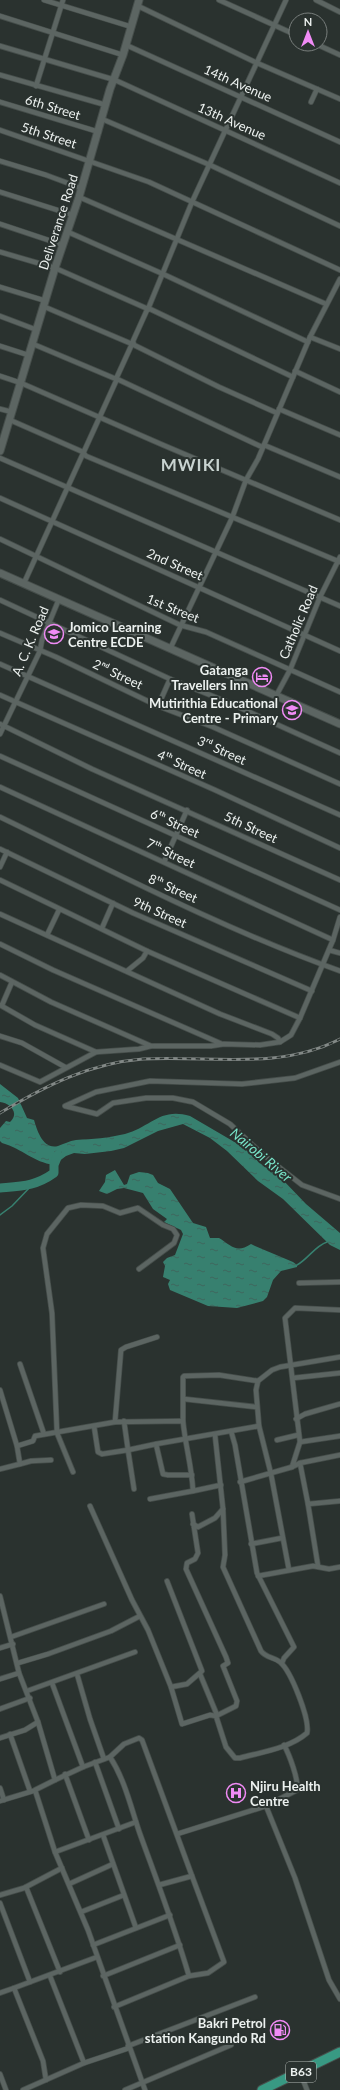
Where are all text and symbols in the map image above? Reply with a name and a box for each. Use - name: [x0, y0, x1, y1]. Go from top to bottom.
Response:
- north arrow: [288, 12, 328, 52]
- text: N: [304, 15, 312, 28]
- street label: 14th Avenue: [201, 61, 275, 105]
- street label: 6th Street: [23, 91, 83, 123]
- street label: 13th Avenue: [195, 99, 269, 143]
- street label: 5th Street: [19, 119, 79, 152]
- street label: Deliverance Road: [35, 172, 81, 272]
- district label: MWIKI: [161, 454, 221, 475]
- street label: 2nd Street: [145, 545, 206, 584]
- street label: Catholic Road: [275, 583, 321, 661]
- street label: 1st Street: [144, 590, 202, 626]
- street label: A. C. K. Road: [8, 604, 52, 678]
- place label: Jomico Learning Centre ECDE: [68, 619, 162, 650]
- school or university icon: Jomico Learning Centre ECDE: [43, 623, 65, 645]
- street label: 2ⁿᵈ Street: [91, 656, 146, 693]
- place label: Gatanga Travellers Inn: [171, 662, 248, 693]
- hotel icon: Gatanga Travellers Inn: [251, 666, 273, 688]
- place label: Mutirithia Educational Centre - Primary: [149, 695, 278, 726]
- school or university icon: Mutirithia Educational Centre - Primary: [281, 699, 303, 721]
- street label: 3ʳᵈ Street: [195, 732, 249, 768]
- street label: 4ᵗʰ Street: [155, 746, 209, 782]
- street label: 6ᵗʰ Street: [148, 805, 202, 841]
- street label: 5th Street: [222, 808, 281, 846]
- street label: 7ᵗʰ Street: [144, 835, 198, 871]
- street label: 8ᵗʰ Street: [146, 870, 200, 906]
- street label: 9th Street: [131, 893, 190, 931]
- water label: Nairobi River: [227, 1124, 296, 1185]
- place label: Njiru Health Centre: [250, 1778, 321, 1809]
- hospital icon: Njiru Health Centre: [225, 1782, 247, 1804]
- place label: Bakri Petrol station Kangundo Rd: [145, 2015, 266, 2046]
- fuel station icon: Bakri Petrol station Kangundo Rd: [269, 2019, 291, 2041]
- road number: B63: [286, 2062, 316, 2082]

